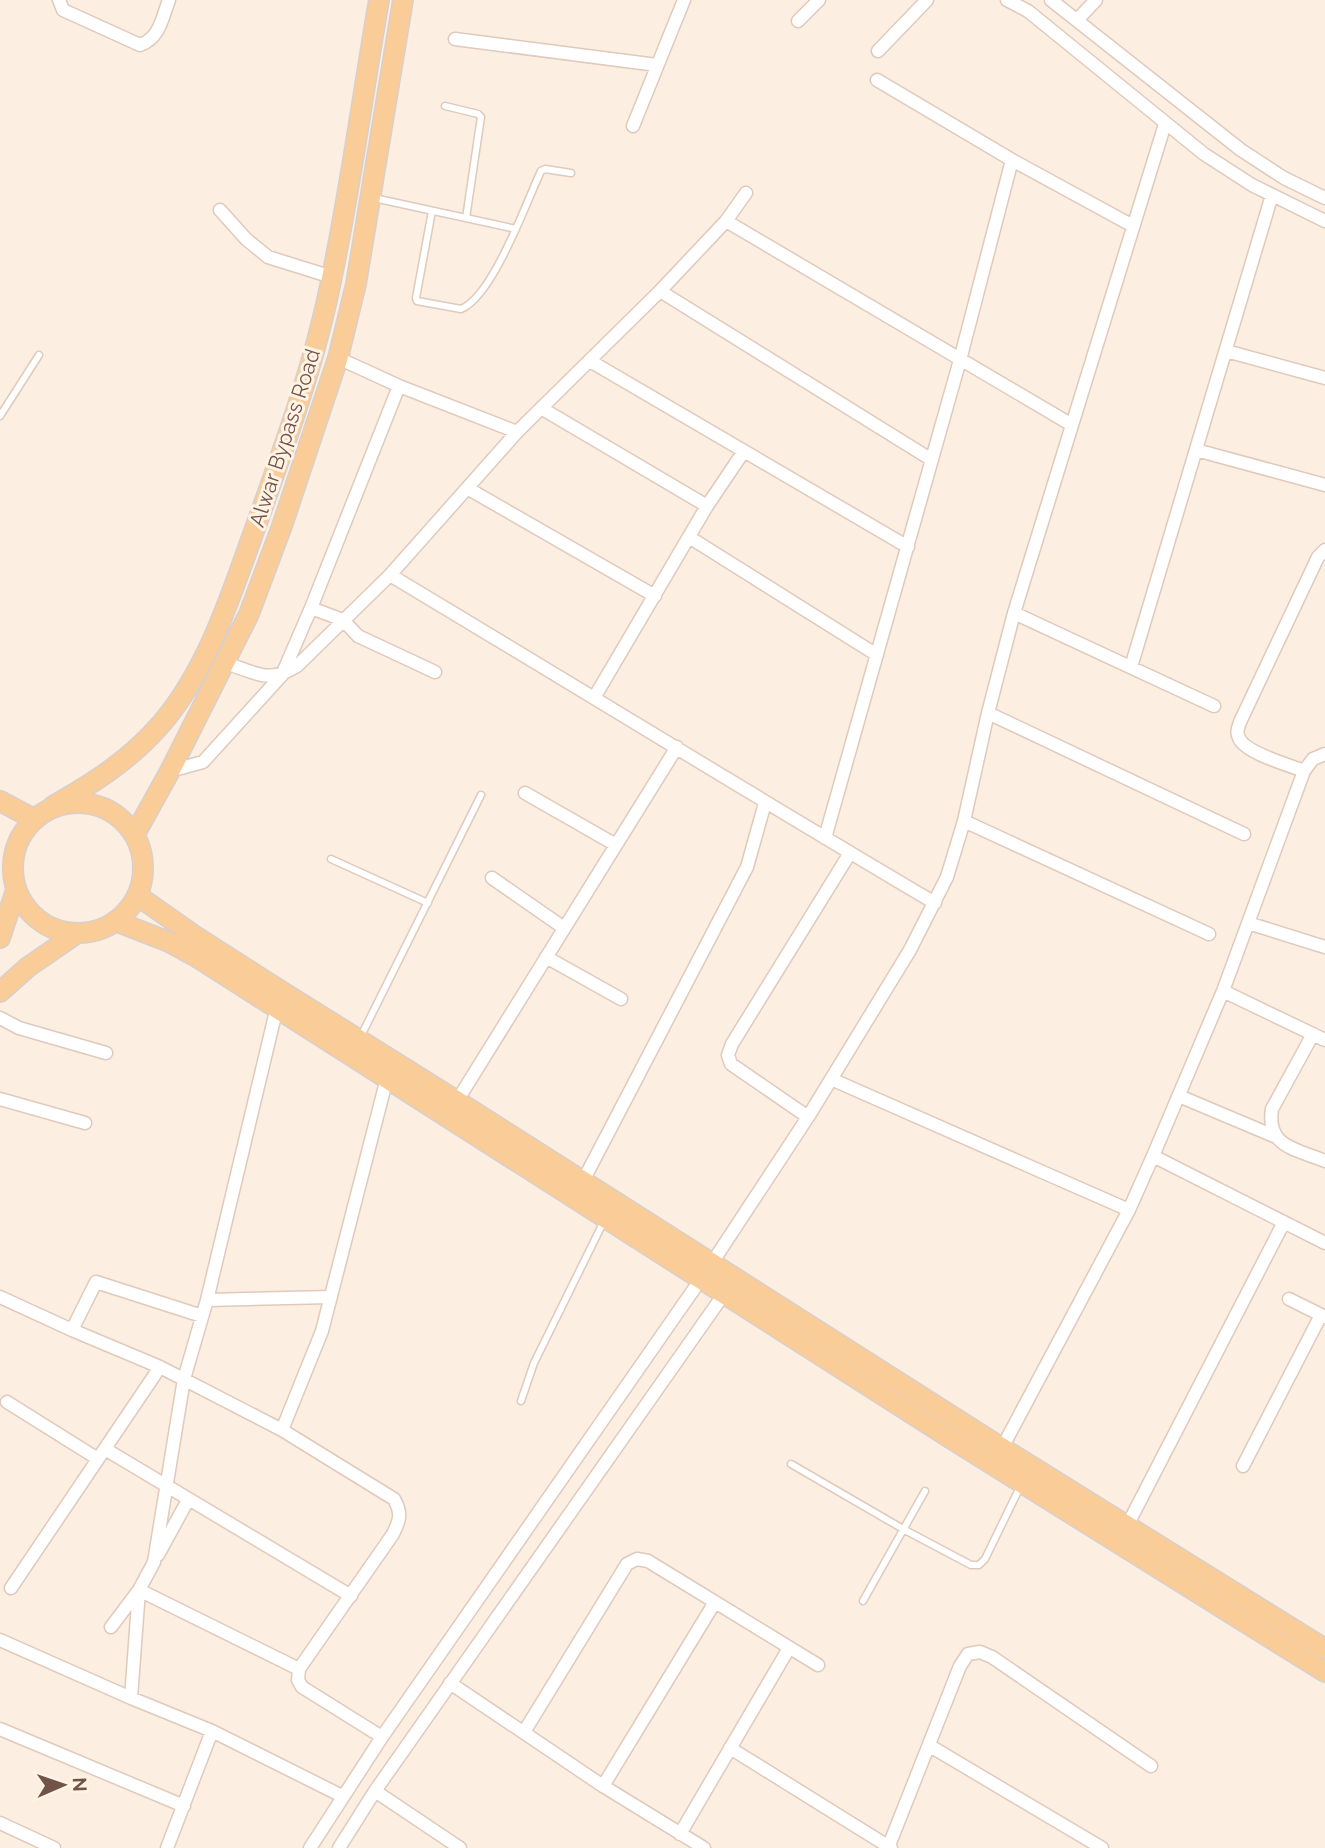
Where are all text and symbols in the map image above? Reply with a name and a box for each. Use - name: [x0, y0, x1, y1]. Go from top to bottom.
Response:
- street label: Alwar Bypass Road: [244, 346, 325, 530]
- north arrow: [28, 1750, 98, 1820]
- text: N: [69, 1777, 91, 1792]

